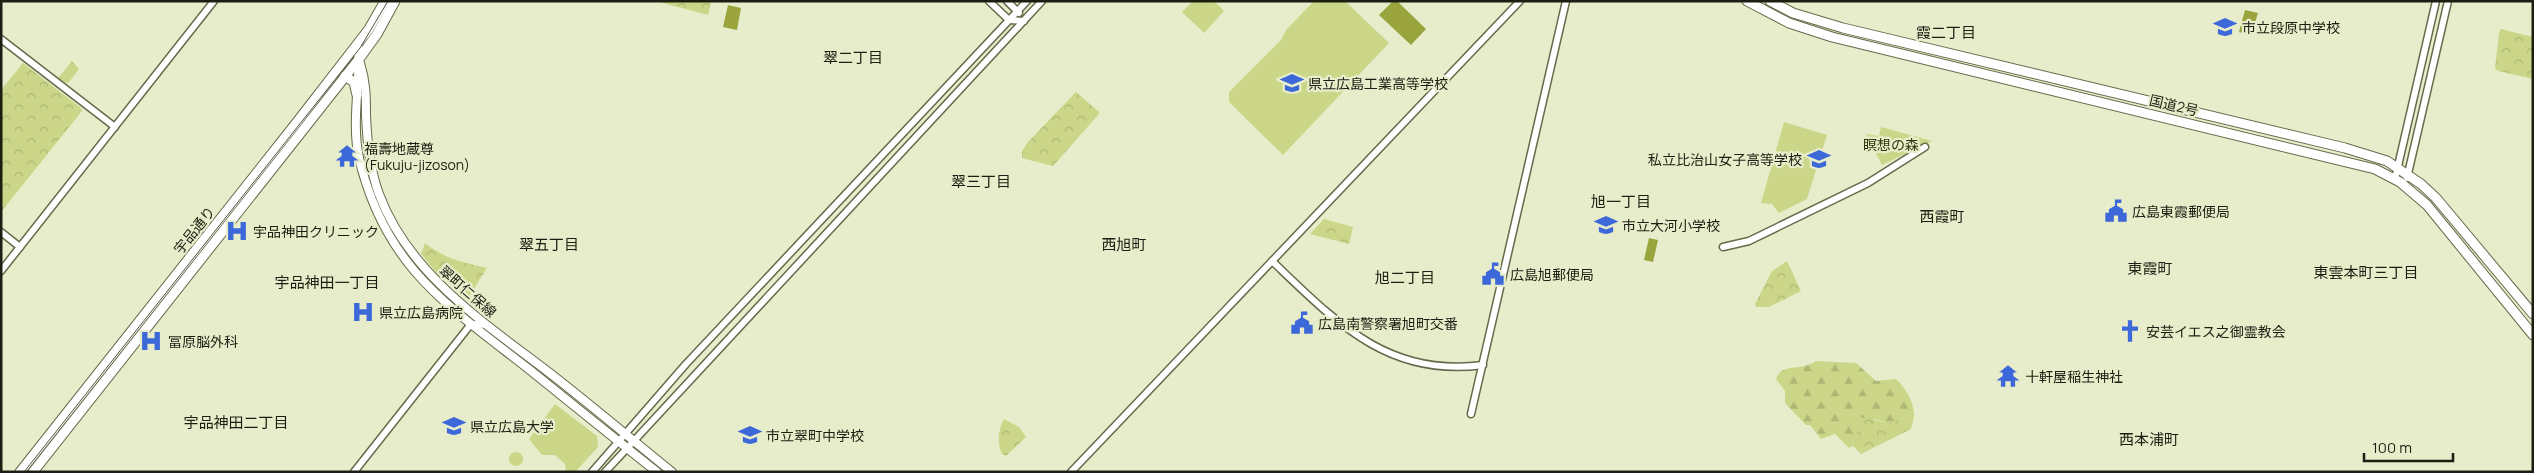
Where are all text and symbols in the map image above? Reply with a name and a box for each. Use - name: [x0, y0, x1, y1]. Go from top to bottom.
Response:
- school or university icon: 市立段原中学校: [2212, 14, 2238, 40]
- place label: 市立段原中学校: [2242, 18, 2340, 37]
- district label: 霞二丁目: [1916, 22, 1976, 43]
- district label: 翠二丁目: [823, 47, 883, 68]
- school or university icon: 県立広島工業高等学校: [1279, 70, 1305, 96]
- place label: 県立広島工業高等学校: [1308, 74, 1448, 93]
- street label: 国道2号: [2148, 90, 2200, 120]
- park label: 瞑想の森: [1863, 135, 1919, 154]
- place label: 福壽地蔵尊 (Fukuju-jizoson): [364, 139, 470, 174]
- temple icon: 福壽地蔵尊 (Fukuju-jizoson): [334, 143, 360, 169]
- school or university icon: 私立比治山女子高等学校: [1806, 146, 1832, 172]
- place label: 私立比治山女子高等学校: [1648, 150, 1802, 169]
- district label: 翠三丁目: [951, 171, 1011, 192]
- district label: 旭一丁目: [1591, 191, 1651, 212]
- public building icon: 広島東霞郵便局: [2103, 198, 2129, 224]
- street label: 宇品通り: [169, 202, 219, 258]
- place label: 広島東霞郵便局: [2132, 202, 2230, 221]
- district label: 西霞町: [1919, 206, 1965, 227]
- school or university icon: 市立大河小学校: [1593, 212, 1619, 238]
- place label: 市立大河小学校: [1622, 216, 1720, 235]
- hospital icon: 宇品神田クリニック: [224, 218, 250, 244]
- place label: 宇品神田クリニック: [253, 222, 379, 241]
- district label: 翠五丁目: [519, 234, 579, 255]
- district label: 西旭町: [1101, 234, 1147, 255]
- district label: 東霞町: [2127, 258, 2173, 279]
- street label: 翠町仁保線: [435, 261, 501, 321]
- public building icon: 広島旭郵便局: [1480, 261, 1506, 287]
- district label: 東雲本町三丁目: [2313, 262, 2419, 283]
- place label: 広島旭郵便局: [1510, 265, 1594, 284]
- district label: 旭二丁目: [1375, 267, 1435, 288]
- district label: 宇品神田一丁目: [274, 272, 380, 293]
- hospital icon: 県立広島病院: [350, 299, 376, 325]
- place label: 県立広島病院: [379, 303, 463, 322]
- public building icon: 広島南警察署旭町交番: [1289, 310, 1315, 336]
- place label: 広島南警察署旭町交番: [1318, 314, 1458, 333]
- church icon: 安芸イエス之御霊教会: [2117, 318, 2143, 344]
- place label: 安芸イエス之御霊教会: [2146, 322, 2286, 341]
- hospital icon: 冨原脳外科: [138, 328, 164, 354]
- place label: 冨原脳外科: [168, 332, 238, 351]
- temple icon: 十軒屋稲生神社: [1995, 363, 2021, 389]
- place label: 十軒屋稲生神社: [2025, 367, 2123, 386]
- district label: 宇品神田二丁目: [183, 412, 289, 433]
- school or university icon: 県立広島大学: [441, 413, 467, 439]
- place label: 県立広島大学: [470, 417, 554, 436]
- school or university icon: 市立翠町中学校: [737, 422, 763, 448]
- place label: 市立翠町中学校: [766, 426, 864, 445]
- district label: 西本浦町: [2119, 429, 2179, 450]
- scale bar: [2364, 430, 2453, 462]
- text: 100 m: [2372, 437, 2412, 458]

